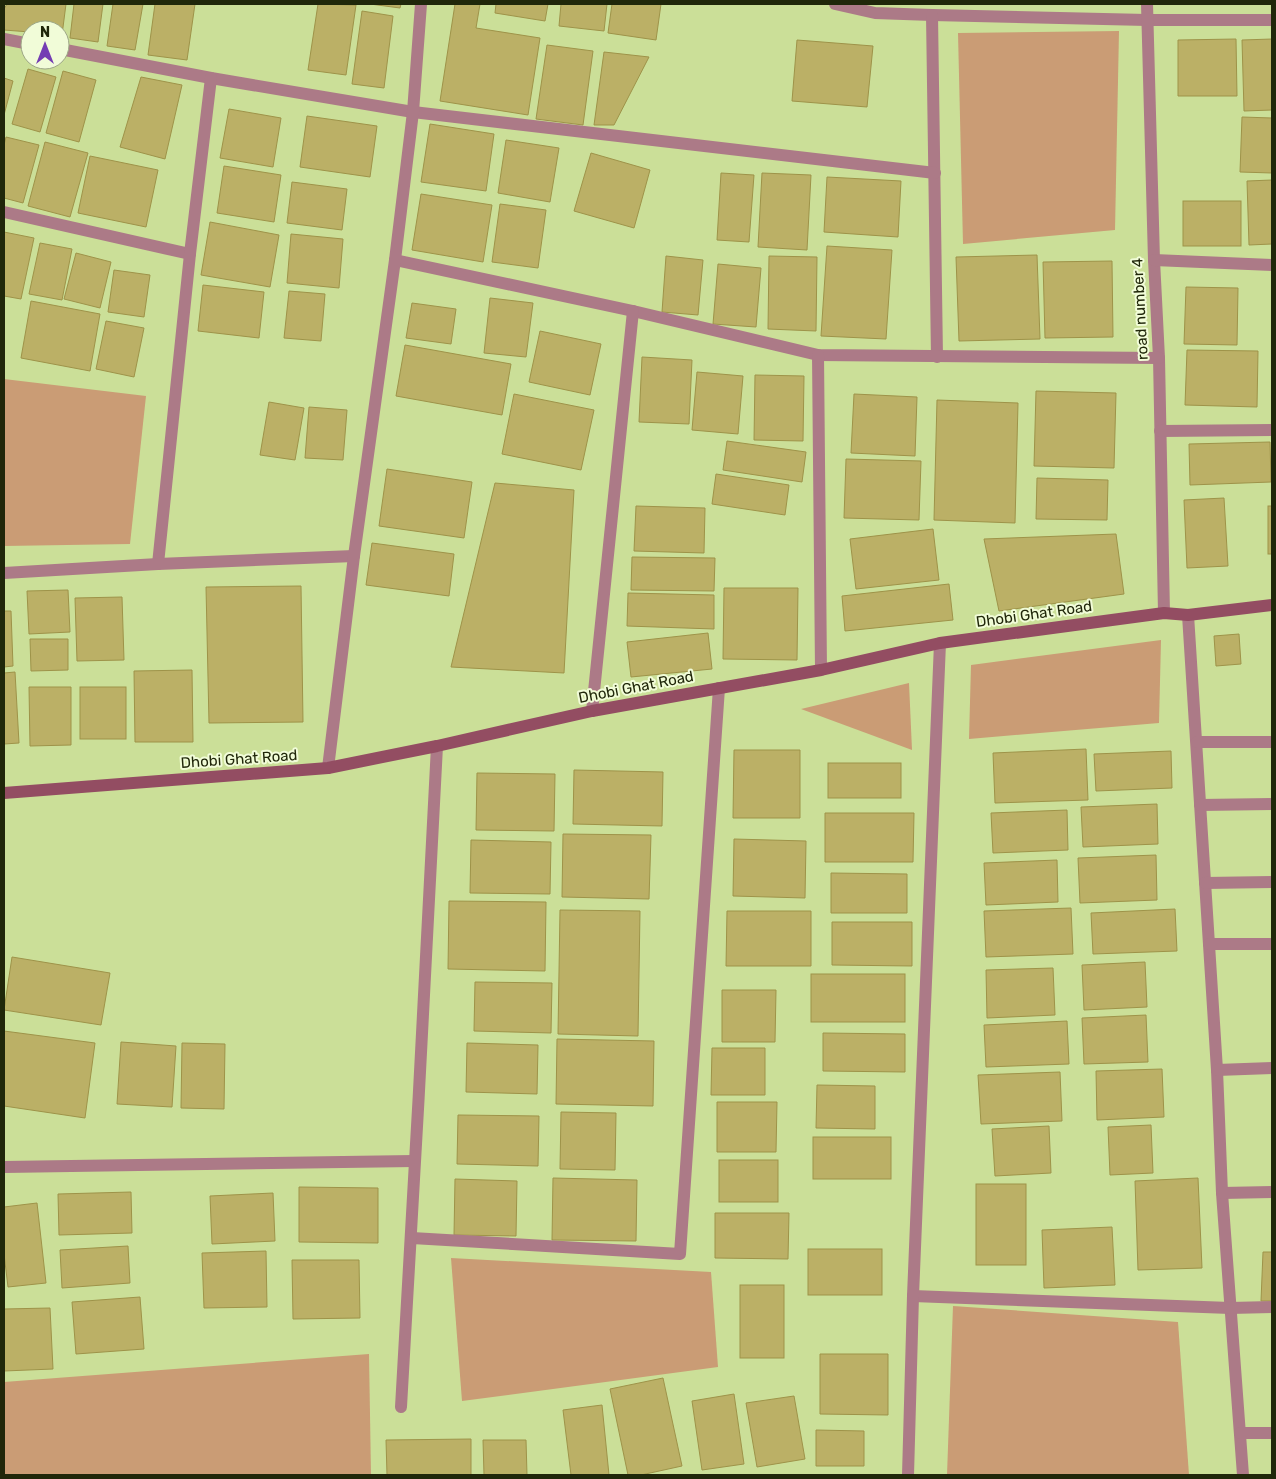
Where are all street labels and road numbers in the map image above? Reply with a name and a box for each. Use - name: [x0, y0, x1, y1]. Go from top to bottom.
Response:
- street label: road number 4: [1128, 258, 1152, 360]
- street label: Dhobi Ghat Road: [975, 597, 1093, 631]
- street label: Dhobi Ghat Road: [577, 667, 695, 707]
- street label: Dhobi Ghat Road: [180, 746, 298, 772]

